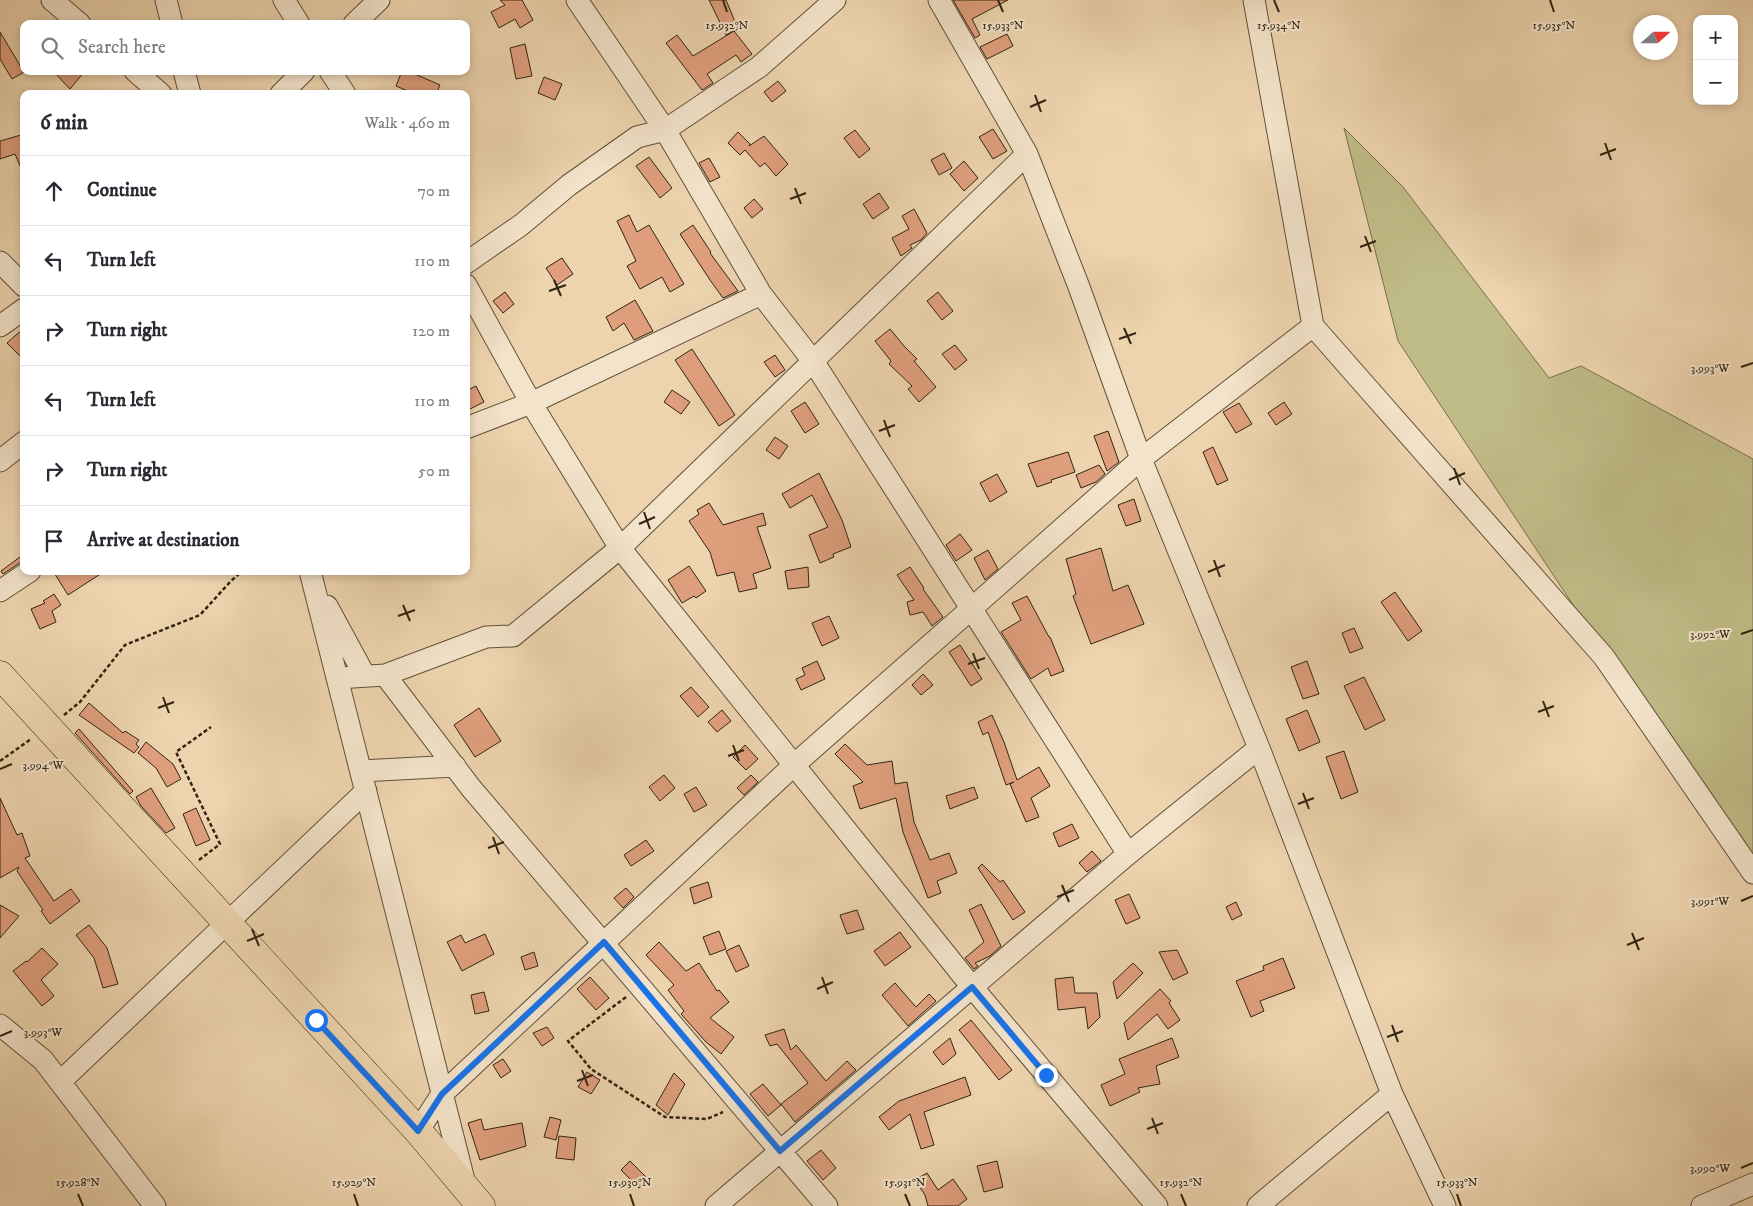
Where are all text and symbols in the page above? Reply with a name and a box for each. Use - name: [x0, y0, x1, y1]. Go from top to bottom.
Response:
- north arrow: [1633, 15, 1678, 60]
- map controls: [1693, 15, 1738, 105]
- button: +: [1693, 15, 1738, 60]
- text: 15.932°N: [706, 18, 749, 33]
- text: 15.933°N: [982, 18, 1024, 33]
- text: 15.934°N: [1257, 18, 1301, 33]
- text: 15.935°N: [1533, 18, 1576, 33]
- search box: [20, 20, 470, 75]
- icon: search: [38, 34, 66, 62]
- text: Search here: [78, 36, 166, 59]
- button: −: [1693, 60, 1738, 105]
- text: 6 min: [40, 110, 88, 136]
- text: Walk · 460 m: [364, 113, 450, 133]
- icon: ahead: [40, 177, 68, 205]
- text: Continue: [87, 179, 157, 202]
- text: 70 m: [418, 181, 450, 201]
- icon: left: [40, 247, 68, 275]
- text: Turn left: [87, 249, 156, 272]
- text: 110 m: [414, 251, 450, 271]
- icon: right: [40, 317, 68, 345]
- text: Turn right: [87, 319, 167, 342]
- text: 120 m: [412, 321, 450, 341]
- text: 3.993°W: [1691, 361, 1730, 376]
- icon: left: [40, 387, 68, 415]
- text: Turn left: [87, 389, 156, 412]
- text: 110 m: [414, 391, 450, 411]
- icon: right: [40, 457, 68, 485]
- text: Turn right: [87, 459, 167, 482]
- text: 50 m: [418, 461, 450, 481]
- icon: arrive: [40, 527, 68, 555]
- text: Arrive at destination: [87, 529, 239, 552]
- text: 3.992°W: [1690, 627, 1731, 642]
- text: 3.994°W: [22, 758, 65, 773]
- text: 3.991°W: [1691, 894, 1730, 909]
- route start: [305, 1009, 328, 1032]
- text: 3.993°W: [24, 1025, 63, 1040]
- route end: [1035, 1064, 1058, 1087]
- text: 3.990°W: [1690, 1161, 1731, 1176]
- text: 15.928°N: [56, 1175, 100, 1190]
- text: 15.929°N: [332, 1175, 376, 1190]
- text: 15.930°N: [608, 1175, 652, 1190]
- text: 15.931°N: [884, 1175, 926, 1190]
- text: 15.932°N: [1160, 1175, 1203, 1190]
- text: 15.933°N: [1436, 1175, 1478, 1190]

